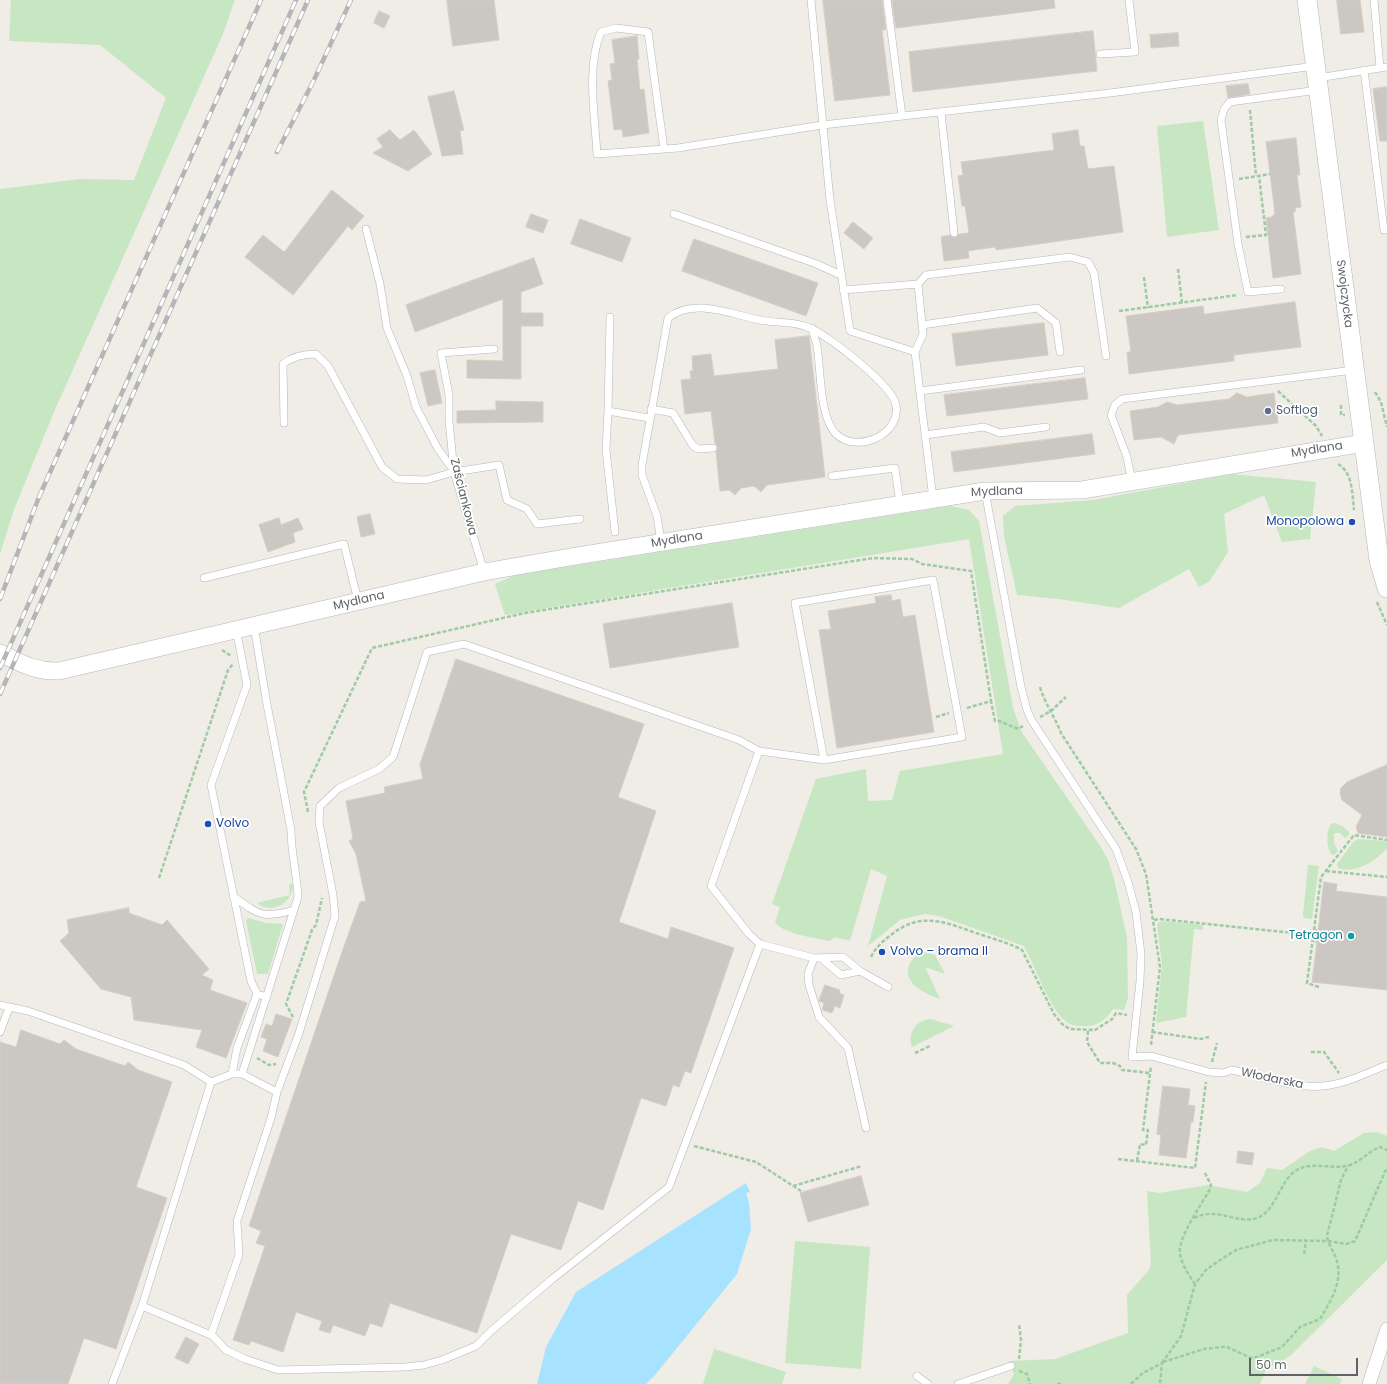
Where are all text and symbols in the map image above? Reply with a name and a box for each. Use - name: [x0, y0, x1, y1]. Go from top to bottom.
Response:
- street label: Swojczycka: [1333, 259, 1355, 329]
- place label: Softlog: [1276, 404, 1318, 418]
- marker: Softlog: [1263, 406, 1273, 416]
- street label: Mydlana: [1290, 439, 1344, 461]
- street label: Zaściankowa: [446, 457, 480, 537]
- street label: Mydlana: [971, 484, 1023, 500]
- place label: Monopolowa: [1266, 515, 1344, 529]
- marker: Monopolowa: [1347, 517, 1357, 527]
- street label: Mydlana: [650, 529, 704, 551]
- street label: Mydlana: [332, 588, 386, 614]
- place label: Volvo: [216, 817, 249, 831]
- marker: Volvo: [203, 819, 213, 829]
- place label: Tetragon: [1289, 929, 1343, 943]
- marker: Tetragon: [1346, 931, 1356, 941]
- place label: Volvo – brama II: [890, 945, 988, 959]
- marker: Volvo – brama II: [877, 947, 887, 957]
- street label: Włodarska: [1239, 1065, 1305, 1093]
- scale bar: [1251, 1350, 1360, 1376]
- text: 50 m: [1256, 1356, 1287, 1373]

